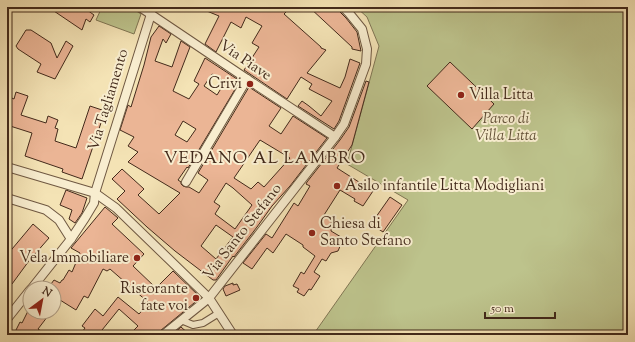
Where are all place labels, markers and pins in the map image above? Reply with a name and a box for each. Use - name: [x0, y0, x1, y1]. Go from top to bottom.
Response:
- place label: Crivi: [208, 74, 242, 95]
- marker: Crivi: [245, 79, 255, 89]
- place label: Villa Litta: [469, 85, 533, 106]
- marker: Villa Litta: [456, 90, 466, 100]
- place label: Asilo infantile Litta Modigliani: [345, 176, 544, 197]
- marker: Asilo infantile Litta Modigliani: [332, 181, 342, 191]
- place label: Chiesa di Santo Stefano: [320, 214, 411, 252]
- marker: Chiesa di Santo Stefano: [307, 228, 317, 238]
- place label: Vela Immobiliare: [19, 248, 129, 269]
- marker: Vela Immobiliare: [132, 253, 142, 263]
- place label: Ristorante fate voi: [120, 279, 188, 317]
- marker: Ristorante fate voi: [191, 293, 201, 303]

